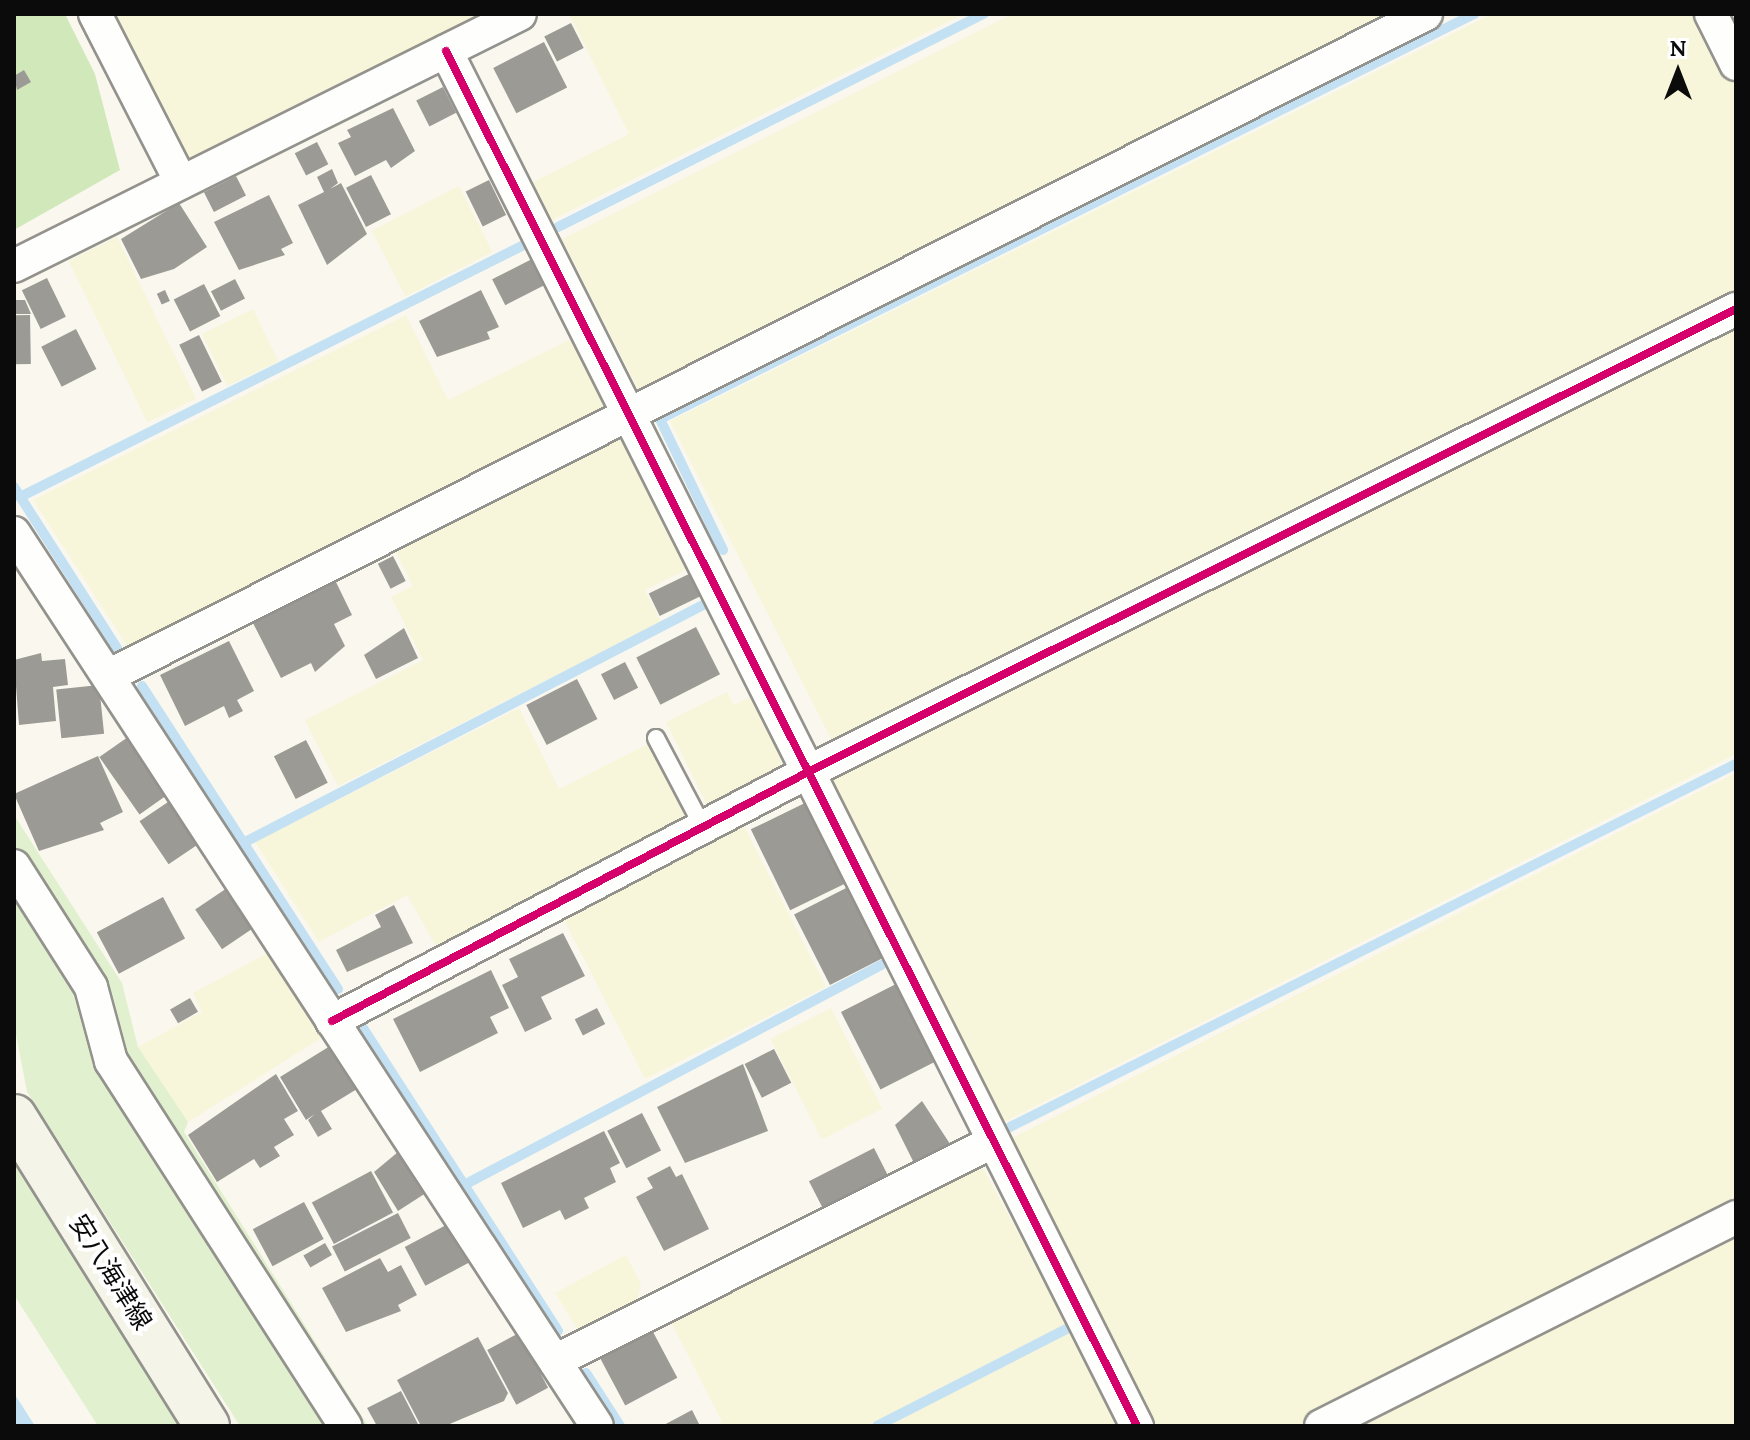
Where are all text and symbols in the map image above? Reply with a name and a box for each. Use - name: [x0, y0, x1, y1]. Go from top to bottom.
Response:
- north arrow: [1638, 32, 1718, 112]
- text: N: [1669, 34, 1687, 62]
- street label: 安八海津線: [63, 1209, 159, 1335]

